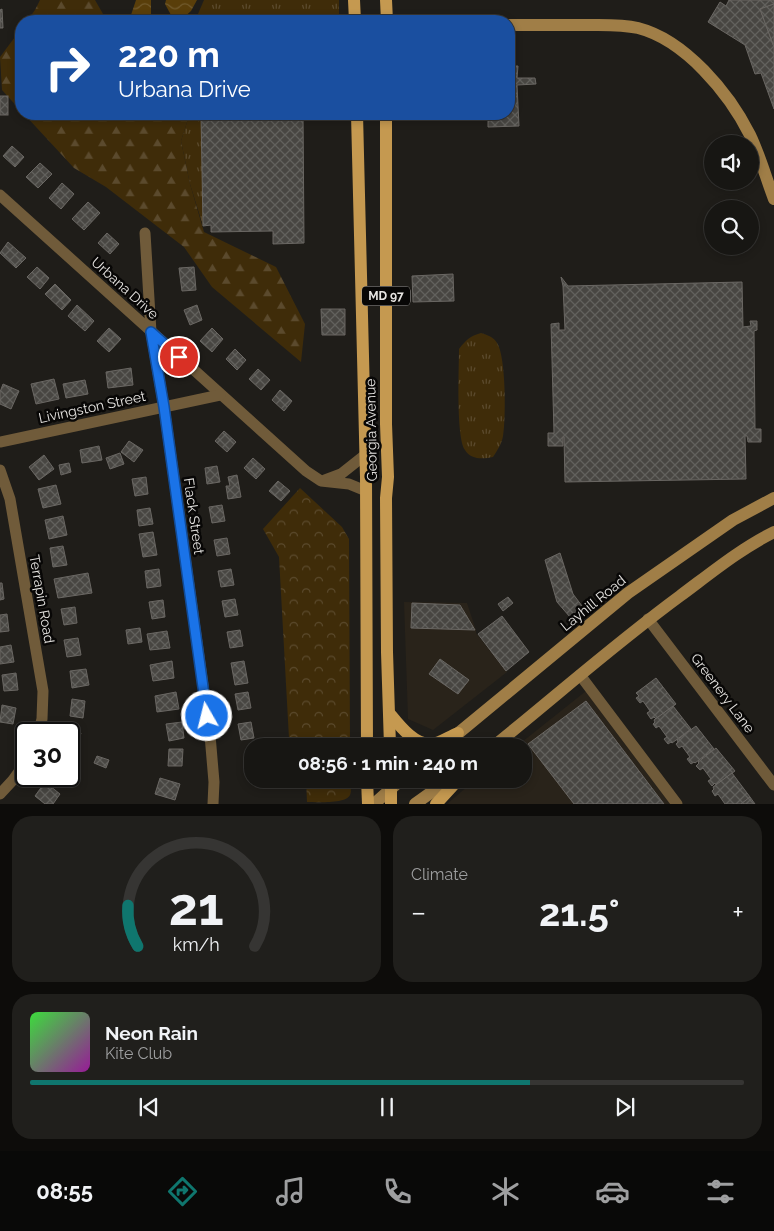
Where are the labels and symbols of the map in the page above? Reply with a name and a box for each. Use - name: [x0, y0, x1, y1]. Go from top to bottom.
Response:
- street label: Urbana Drive: [88, 254, 162, 322]
- road number: MD 97: [362, 286, 410, 306]
- pin: [158, 336, 200, 378]
- street label: Georgia Avenue: [362, 378, 380, 482]
- street label: Livingston Street: [37, 388, 147, 426]
- street label: Flack Street: [181, 477, 207, 556]
- street label: Terrapin Road: [26, 553, 58, 645]
- street label: Layhill Road: [557, 572, 629, 634]
- street label: Greenery Lane: [688, 650, 758, 736]
- position arrow: [180, 689, 232, 741]
- speed limit sign: 30: [15, 722, 80, 787]

